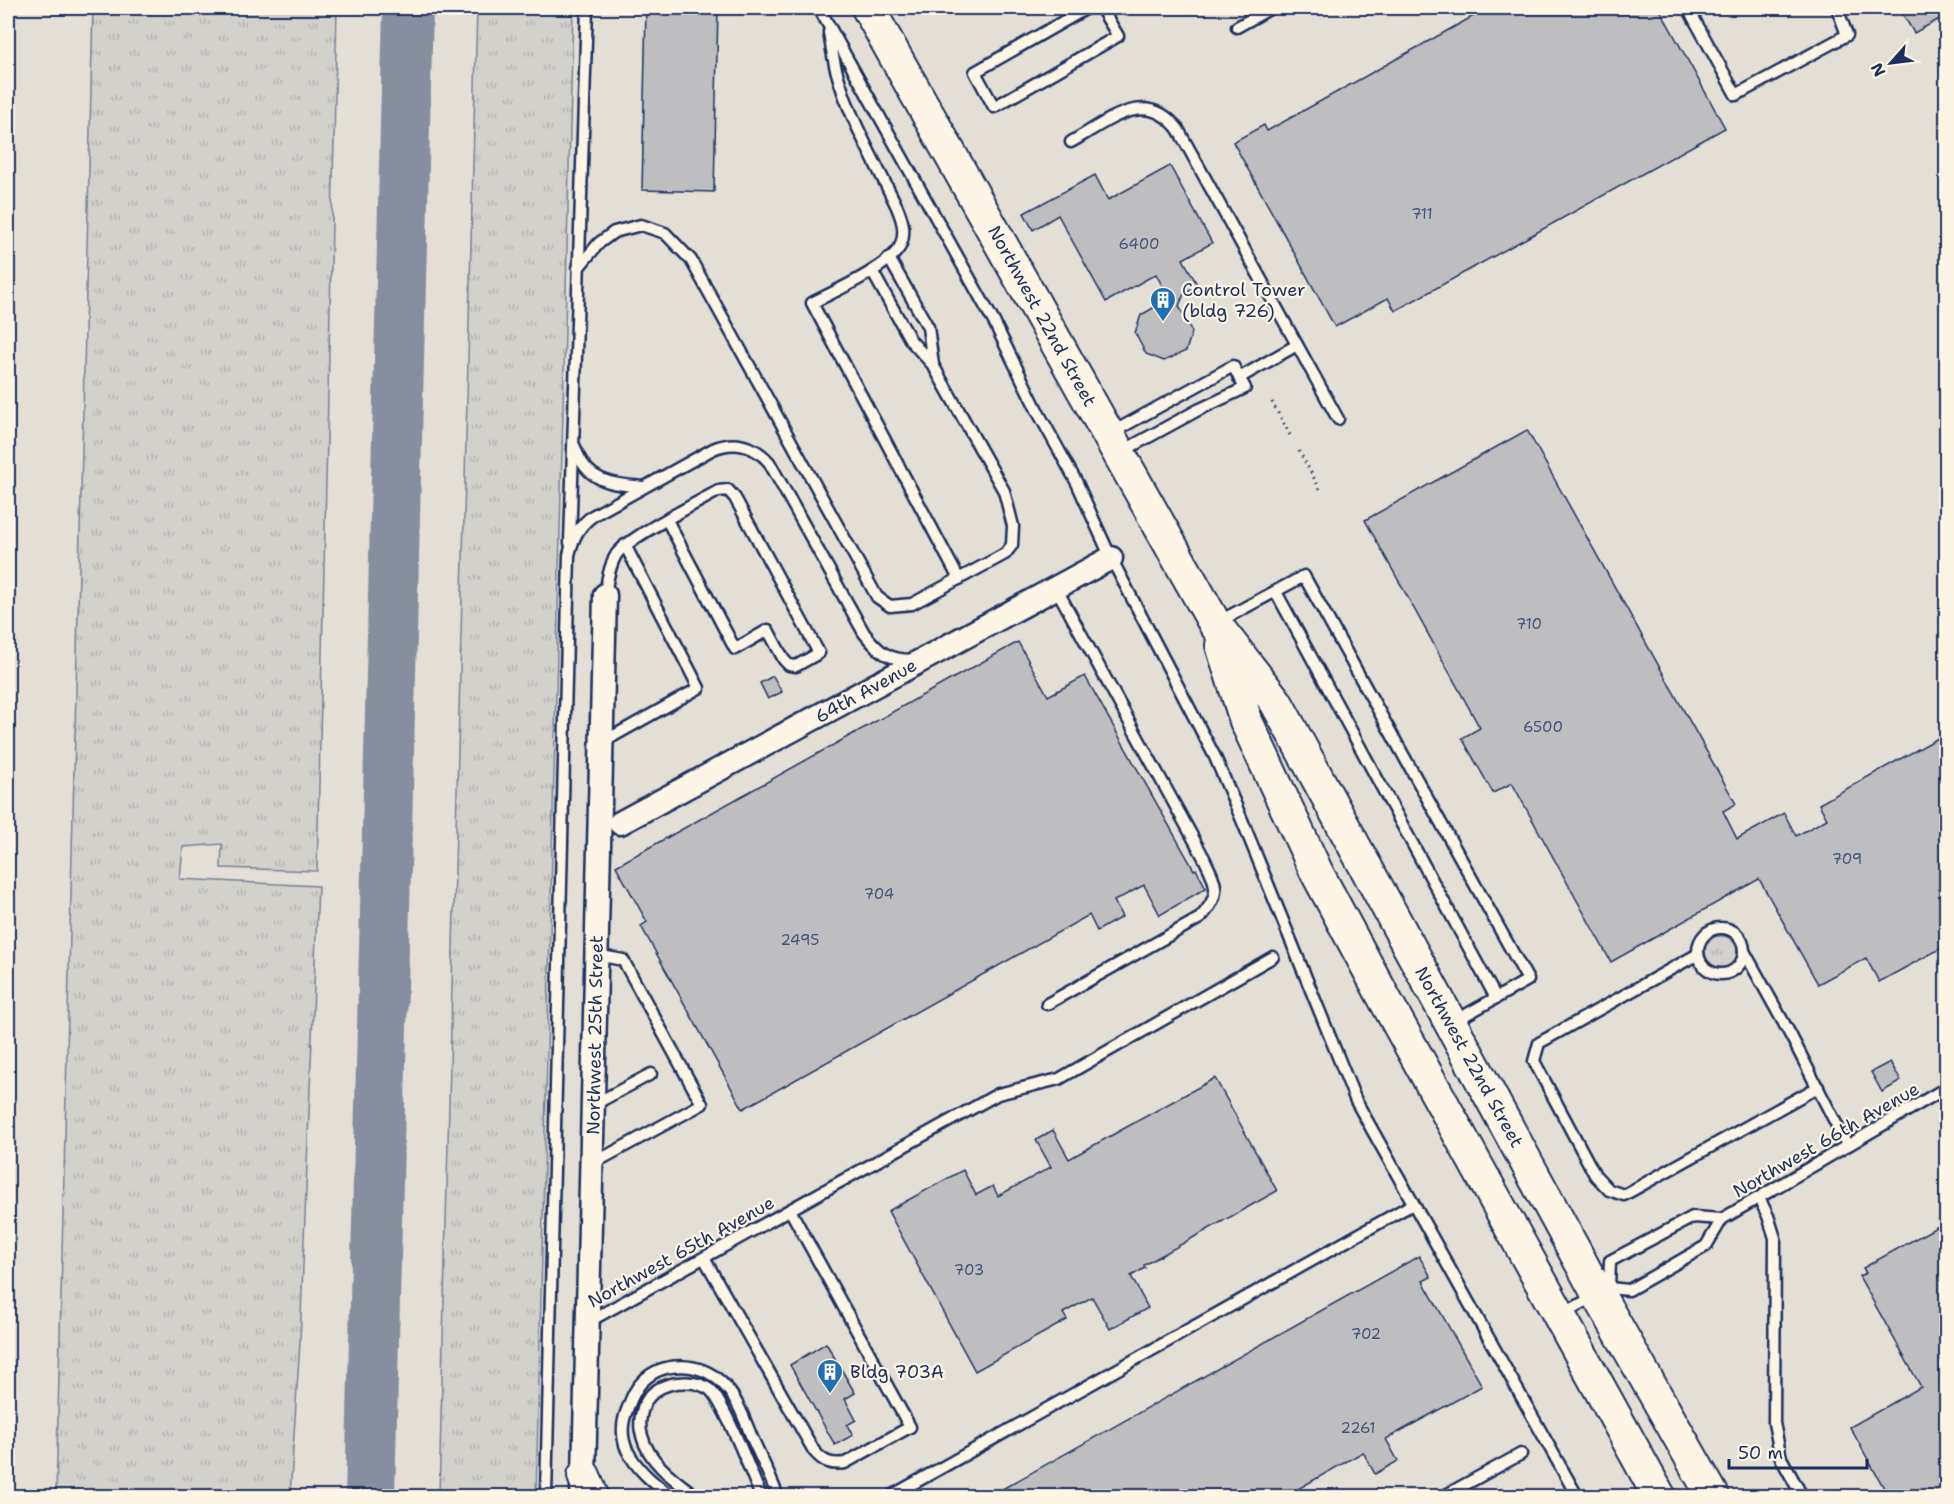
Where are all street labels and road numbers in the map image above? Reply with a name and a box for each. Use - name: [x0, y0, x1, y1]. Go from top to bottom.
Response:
- street label: Northwest 22nd Street: [982, 221, 1102, 411]
- street label: 64th Avenue: [811, 653, 921, 729]
- street label: Northwest 25th Street: [581, 935, 609, 1135]
- street label: Northwest 22nd Street: [1409, 962, 1529, 1152]
- street label: Northwest 66th Avenue: [1728, 1077, 1924, 1203]
- street label: Northwest 65th Avenue: [583, 1191, 779, 1313]

